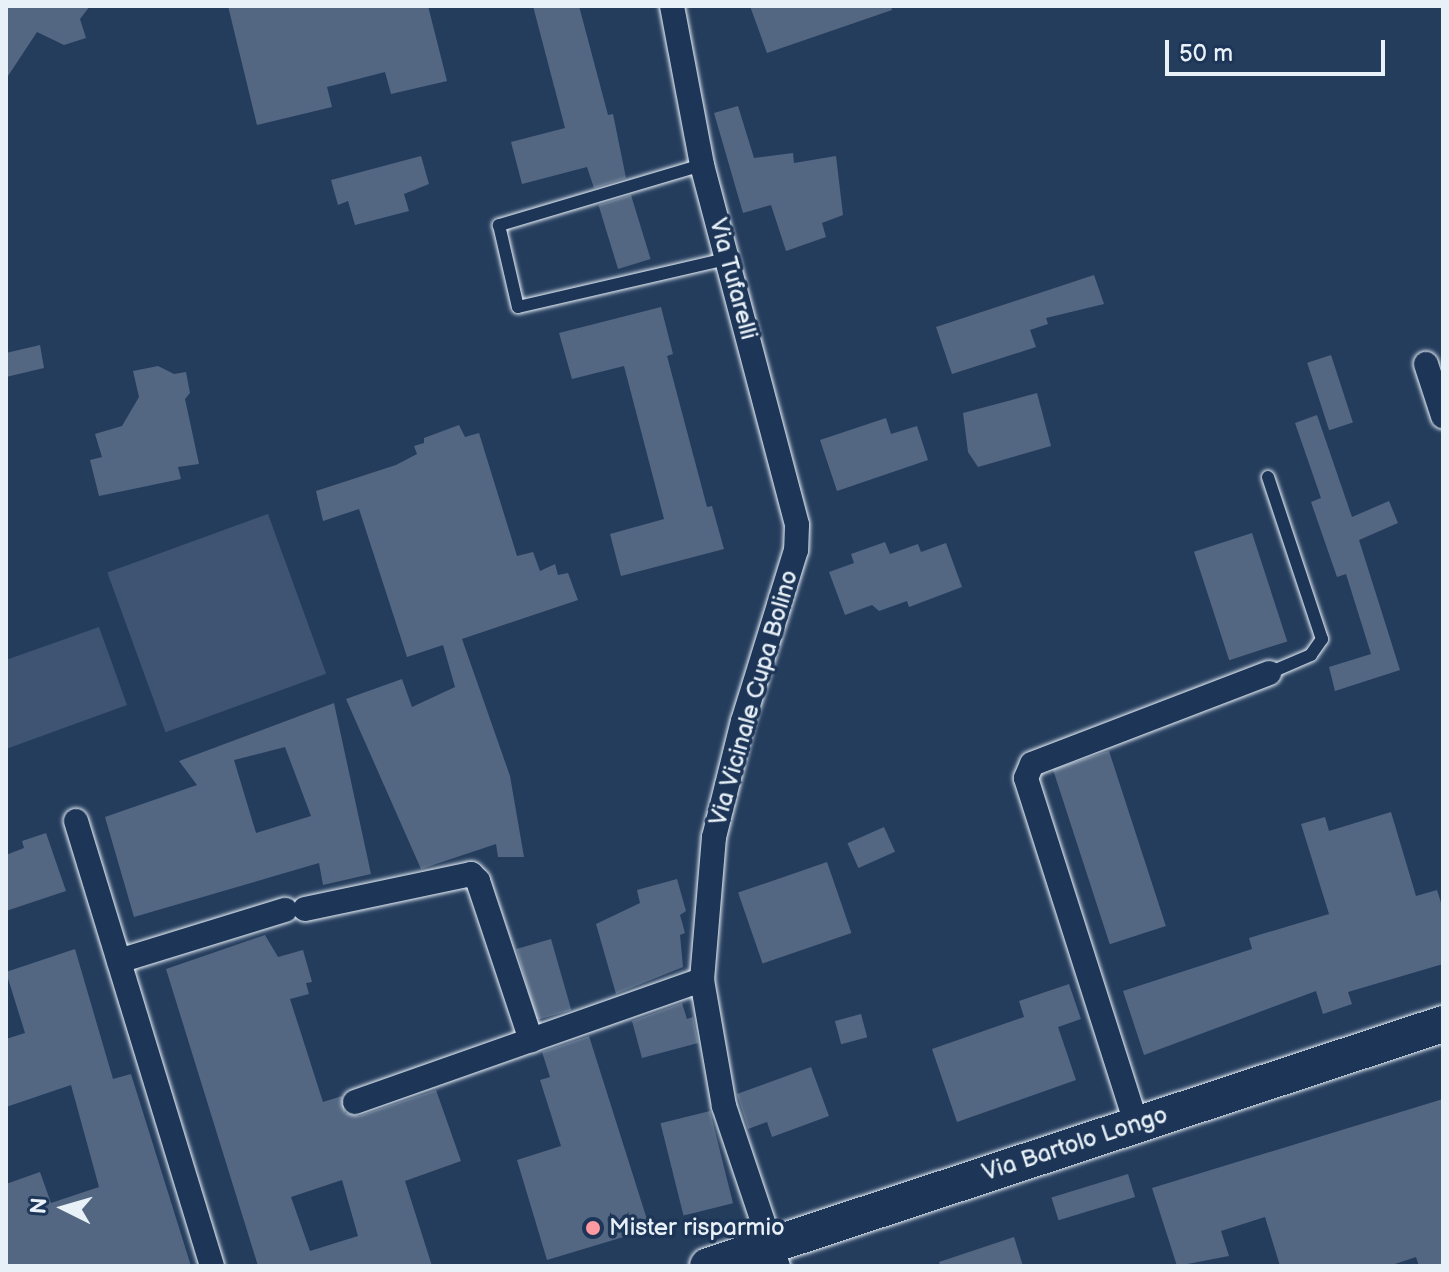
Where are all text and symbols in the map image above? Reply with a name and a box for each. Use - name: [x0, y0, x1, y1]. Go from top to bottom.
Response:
- scale bar: [1169, 24, 1389, 74]
- text: 50 m: [1179, 39, 1233, 68]
- street label: Via Tufarelli: [703, 215, 763, 343]
- street label: Via Vicinale Cupa Bolino: [704, 567, 804, 829]
- street label: Via Bartolo Longo: [979, 1101, 1171, 1187]
- north arrow: [24, 1168, 104, 1248]
- text: N: [25, 1196, 54, 1215]
- place label: Mister risparmio: [609, 1214, 785, 1242]
- marker: Mister risparmio: [584, 1219, 602, 1237]

